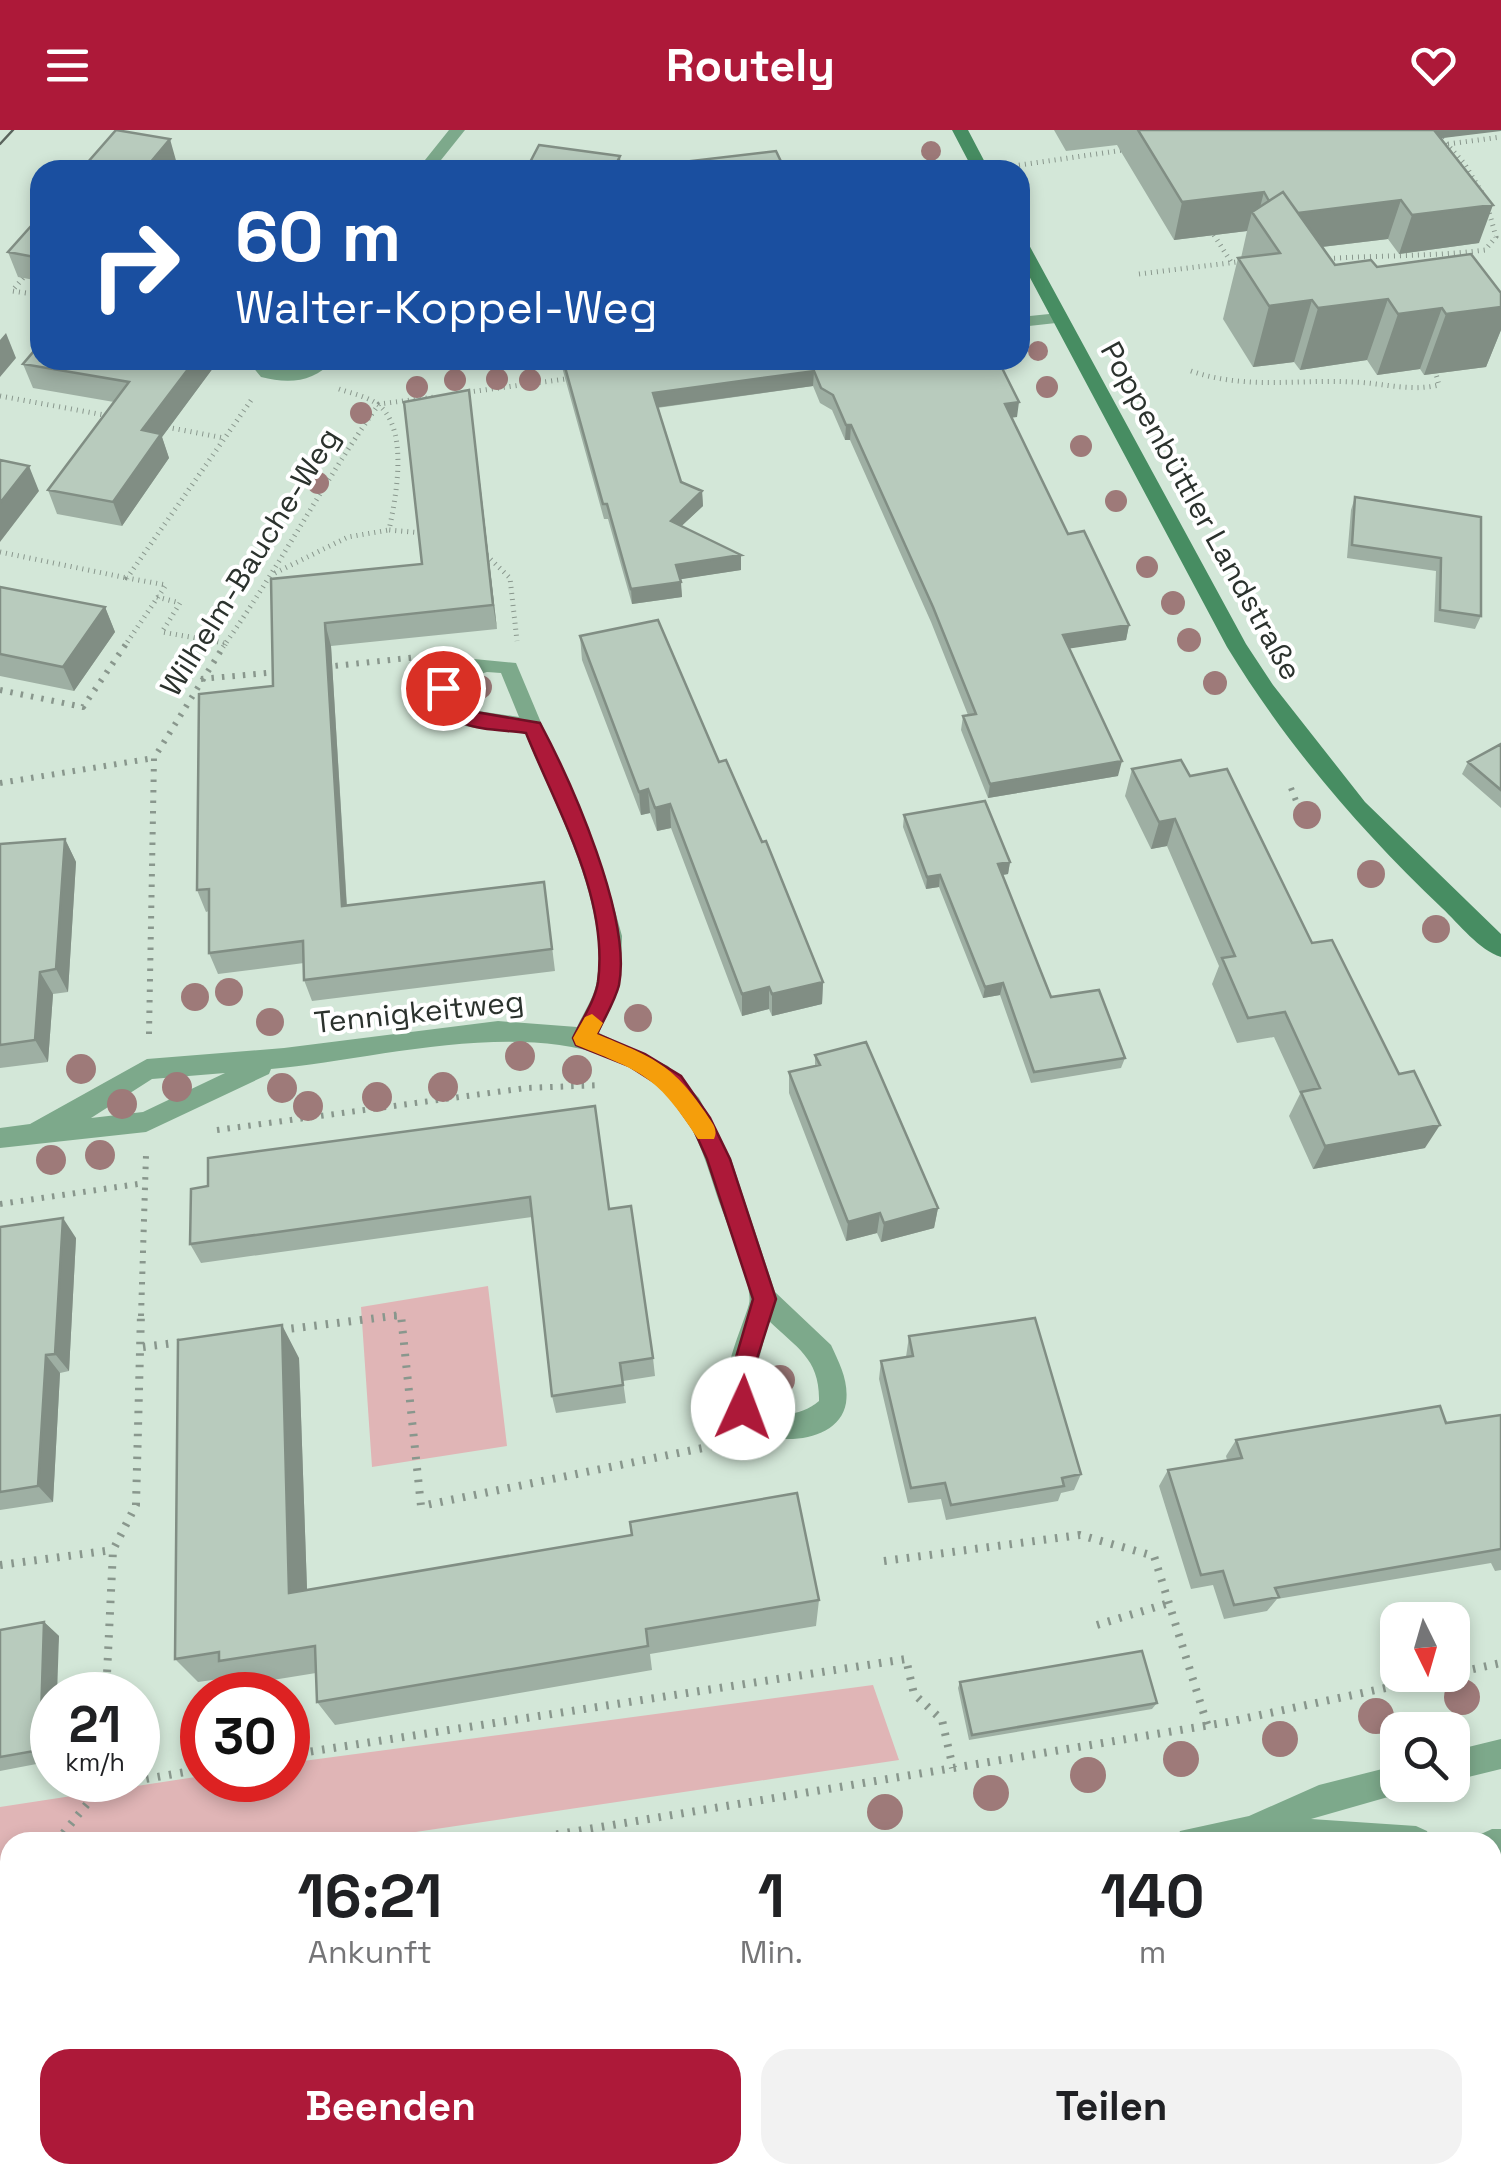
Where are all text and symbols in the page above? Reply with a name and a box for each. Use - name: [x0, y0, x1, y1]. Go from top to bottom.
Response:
- text: Routely: [666, 37, 835, 94]
- icon: menu: [40, 38, 95, 93]
- icon: heart: [1406, 38, 1461, 93]
- text: 60 m: [235, 192, 401, 281]
- icon: right: [70, 200, 200, 330]
- text: Walter-Koppel-Weg: [235, 279, 658, 336]
- street label: Poppenbüttler Landstraße: [1092, 335, 1311, 687]
- street label: Wilhelm-Bauche-Weg: [151, 420, 348, 703]
- pin: [401, 646, 486, 731]
- icon: arrive: [416, 661, 471, 716]
- street label: Tennigkeitweg: [312, 981, 526, 1042]
- position arrow: [691, 1356, 795, 1460]
- north arrow: [1380, 1602, 1470, 1692]
- map controls: [1380, 1602, 1470, 1802]
- speed limit sign: 30: [180, 1672, 310, 1802]
- text: 21: [69, 1693, 121, 1757]
- button: search: [1380, 1712, 1470, 1802]
- text: km/h: [65, 1746, 125, 1778]
- text: 16:21: [297, 1858, 442, 1935]
- text: 1: [758, 1858, 785, 1935]
- text: 140: [1100, 1858, 1205, 1935]
- text: Ankunft: [308, 1932, 432, 1972]
- text: Min.: [740, 1932, 803, 1972]
- text: m: [1139, 1932, 1166, 1972]
- button: Beenden: [40, 2049, 741, 2164]
- button: Teilen: [761, 2049, 1462, 2164]

